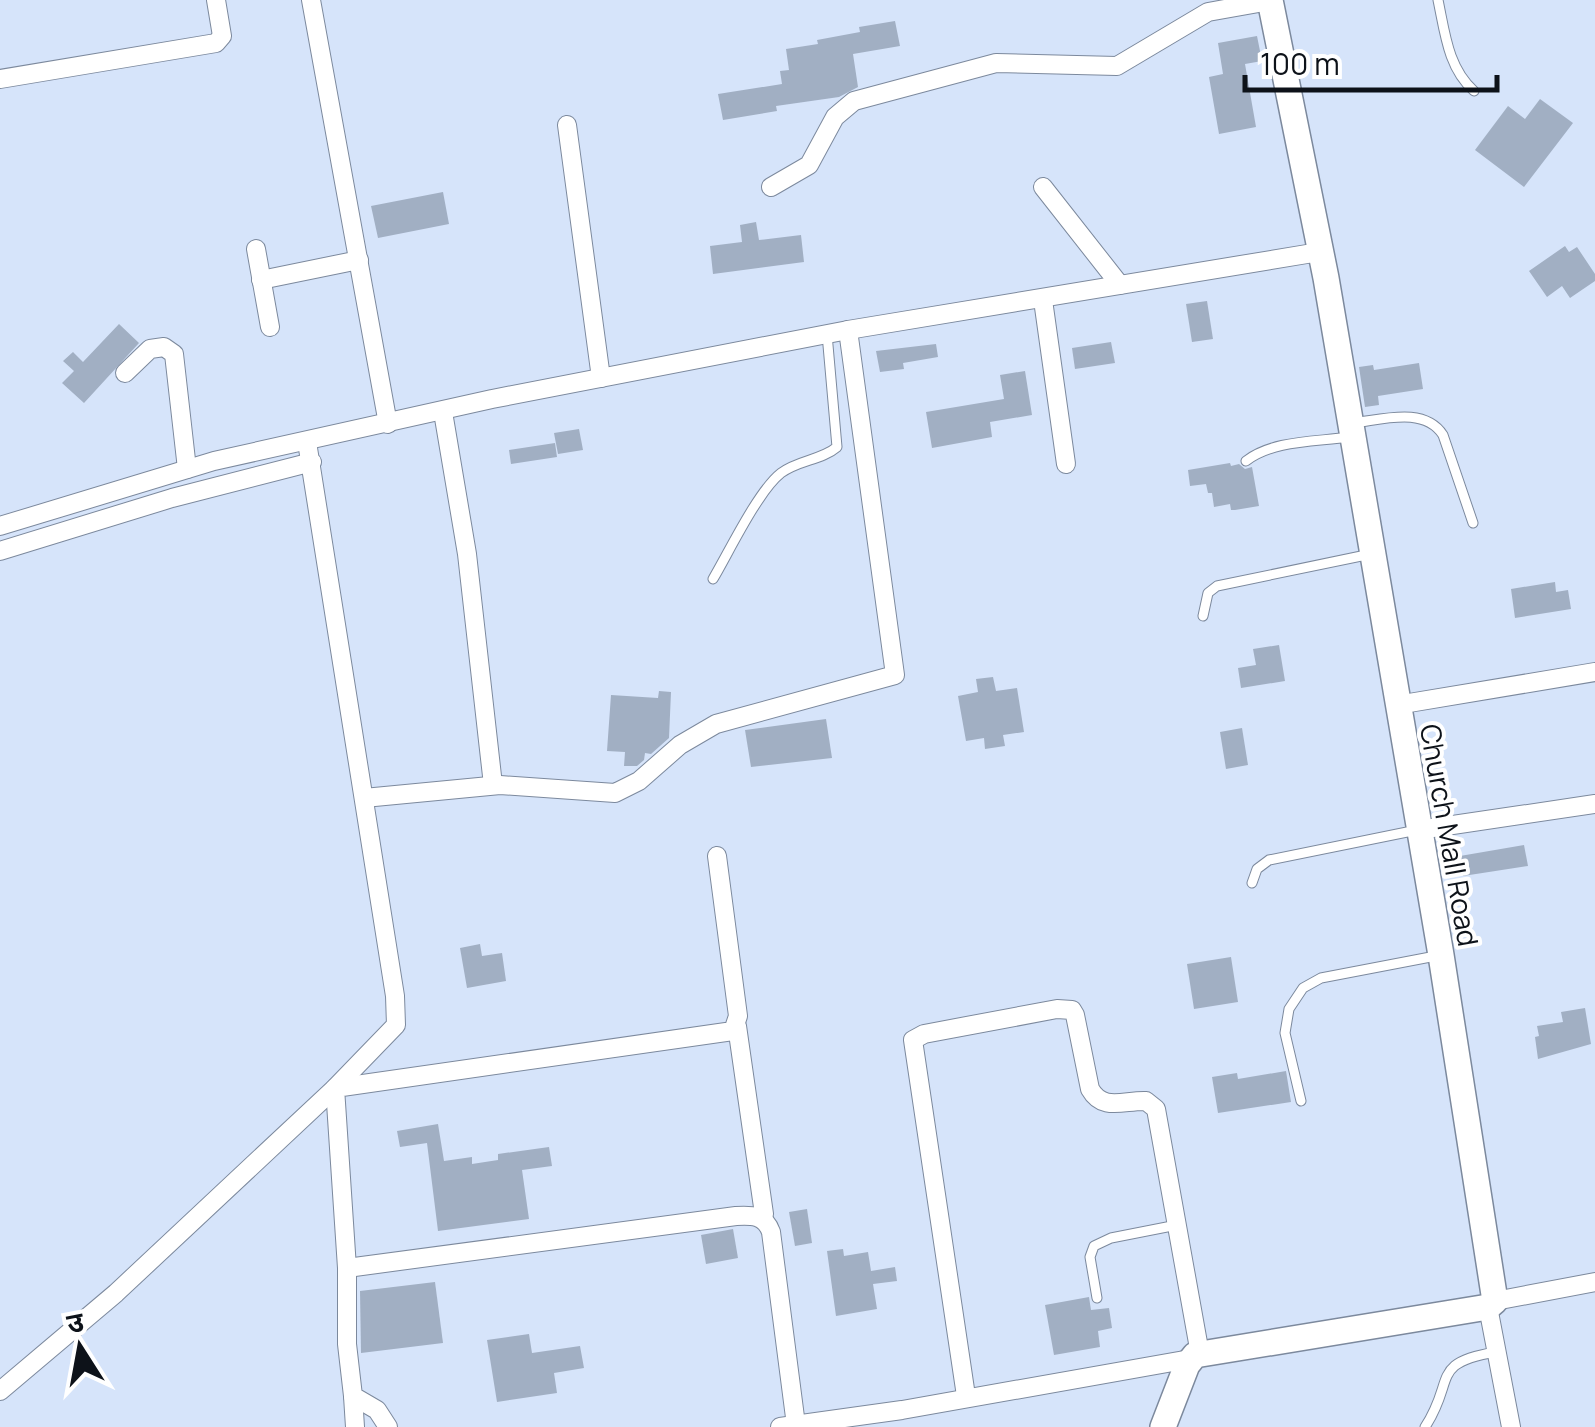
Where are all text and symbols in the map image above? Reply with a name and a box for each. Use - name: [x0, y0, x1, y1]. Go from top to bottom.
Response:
- scale bar: [1245, 30, 1498, 92]
- text: 100 m: [1260, 43, 1340, 84]
- street label: Church Mall Road: [1412, 721, 1488, 949]
- north arrow: [30, 1297, 130, 1397]
- text: उ: [63, 1301, 87, 1342]

